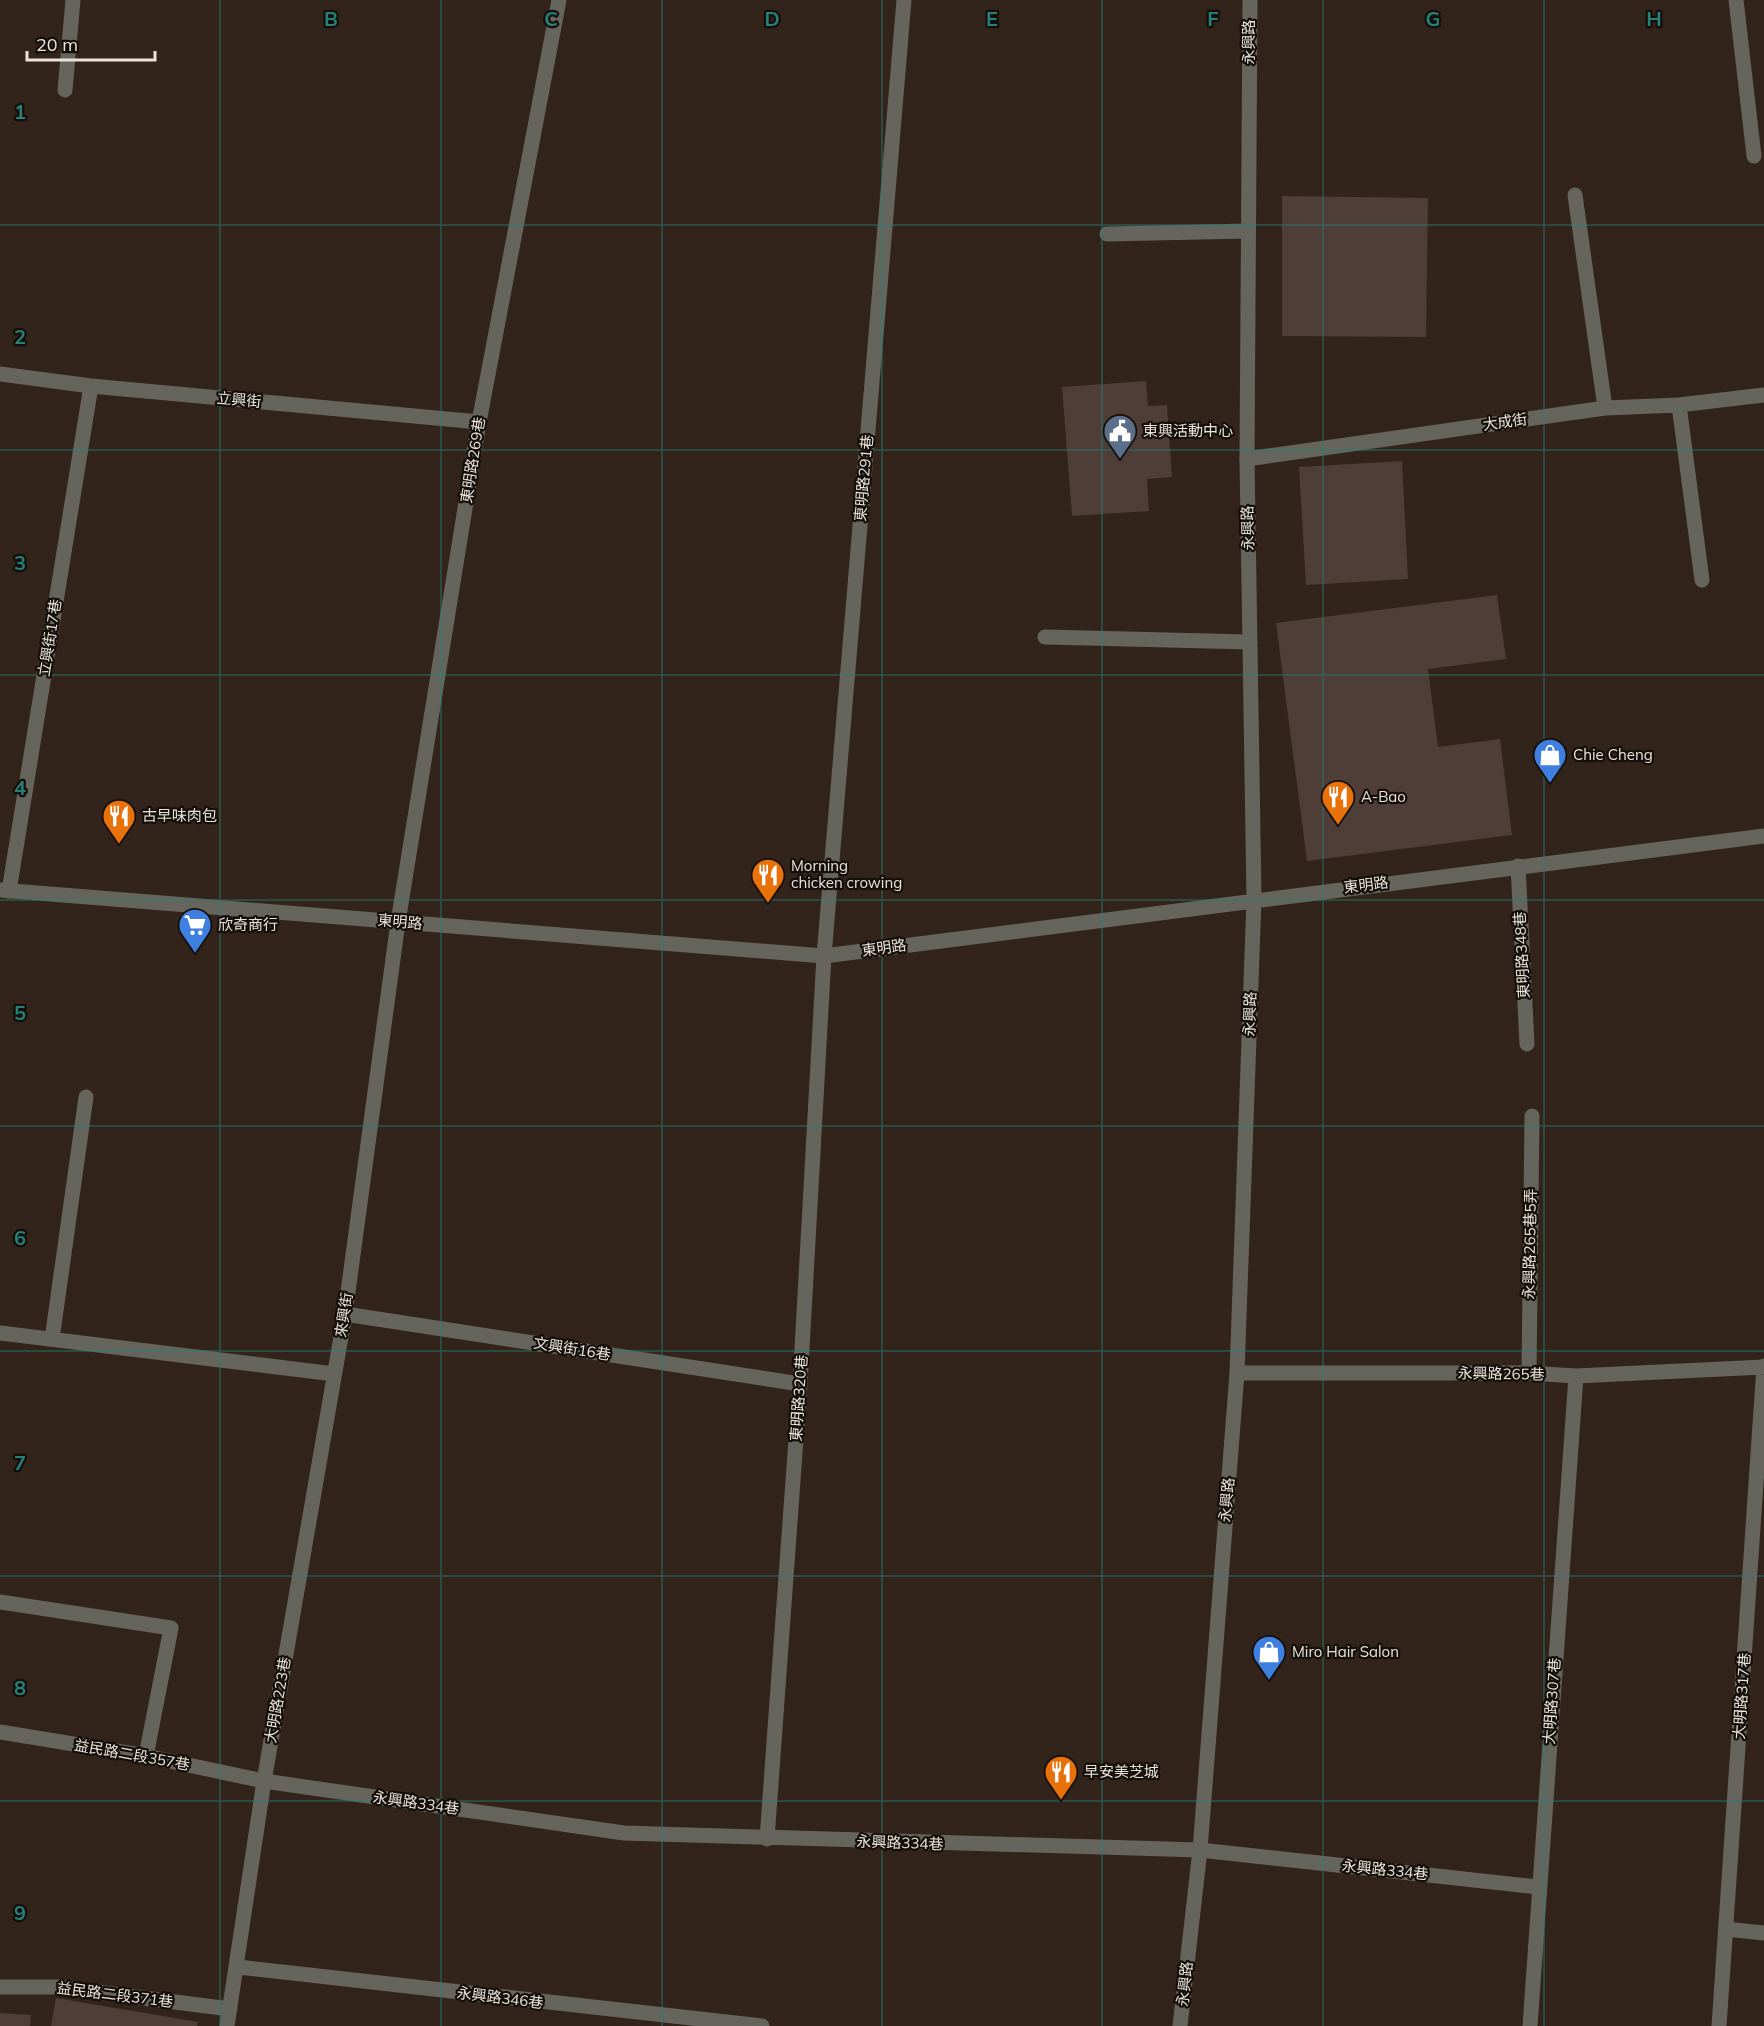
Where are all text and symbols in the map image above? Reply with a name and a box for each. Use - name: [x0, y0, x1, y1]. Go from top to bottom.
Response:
- text: B: [324, 6, 338, 31]
- text: C: [544, 6, 558, 31]
- text: D: [764, 6, 780, 31]
- text: E: [986, 6, 998, 31]
- text: F: [1207, 6, 1219, 31]
- text: G: [1426, 6, 1440, 31]
- text: H: [1646, 6, 1662, 31]
- street label: 永興路: [1239, 19, 1258, 65]
- scale bar: [27, 24, 154, 62]
- text: 20 m: [36, 33, 78, 56]
- text: 1: [14, 99, 26, 124]
- text: 2: [14, 324, 26, 349]
- street label: 立興街: [216, 388, 262, 411]
- street label: 大成街: [1481, 409, 1529, 434]
- public building icon: 東興活動中心: [1102, 413, 1138, 460]
- street label: 東明路269巷: [456, 415, 489, 504]
- place label: 東興活動中心: [1143, 421, 1233, 440]
- street label: 東明路291巷: [850, 434, 877, 522]
- street label: 永興路: [1238, 505, 1257, 551]
- text: 3: [14, 550, 26, 575]
- street label: 立興街17巷: [34, 598, 65, 678]
- shop icon: Chie Cheng: [1532, 737, 1568, 784]
- place label: Chie Cheng: [1573, 745, 1653, 764]
- text: 4: [14, 775, 26, 800]
- restaurant icon: A-Bao: [1320, 779, 1356, 826]
- place label: A-Bao: [1361, 787, 1406, 806]
- restaurant icon: 古早味肉包: [101, 798, 137, 845]
- place label: 古早味肉包: [142, 806, 217, 825]
- place label: Morning chicken crowing: [791, 856, 902, 892]
- restaurant icon: Morning chicken crowing: [750, 857, 786, 904]
- street label: 東明路: [1342, 872, 1389, 897]
- supermarket icon: 欣奇商行: [177, 907, 213, 954]
- street label: 東明路: [377, 910, 423, 933]
- street label: 東明路348巷: [1510, 911, 1533, 999]
- place label: 欣奇商行: [218, 915, 278, 934]
- street label: 東明路: [860, 935, 908, 960]
- street label: 永興路: [1239, 991, 1260, 1037]
- text: 5: [14, 1000, 26, 1025]
- street label: 永興路265巷5弄: [1519, 1188, 1540, 1300]
- text: 6: [14, 1225, 26, 1250]
- street label: 來興街: [331, 1291, 356, 1339]
- street label: 文興街16巷: [532, 1333, 612, 1364]
- street label: 東明路320巷: [786, 1354, 811, 1442]
- street label: 永興路265巷: [1457, 1363, 1545, 1384]
- text: 7: [14, 1450, 26, 1475]
- street label: 永興路: [1215, 1477, 1238, 1523]
- shop icon: Miro Hair Salon: [1251, 1634, 1287, 1681]
- place label: Miro Hair Salon: [1292, 1642, 1399, 1661]
- street label: 大明路317巷: [1729, 1652, 1754, 1740]
- street label: 大明路223巷: [261, 1655, 294, 1744]
- street label: 大明路307巷: [1539, 1657, 1564, 1745]
- text: 8: [14, 1675, 26, 1700]
- street label: 益民路二段357巷: [73, 1735, 191, 1774]
- restaurant icon: 早安美芝城: [1043, 1754, 1079, 1801]
- place label: 早安美芝城: [1084, 1762, 1159, 1781]
- street label: 永興路334巷: [372, 1787, 460, 1818]
- street label: 永興路334巷: [856, 1831, 944, 1854]
- street label: 永興路334巷: [1341, 1856, 1429, 1883]
- text: 9: [14, 1900, 26, 1925]
- street label: 永興路: [1173, 1961, 1196, 2007]
- street label: 益民路二段371巷: [56, 1978, 174, 2011]
- street label: 永興路346巷: [456, 1983, 544, 2012]

